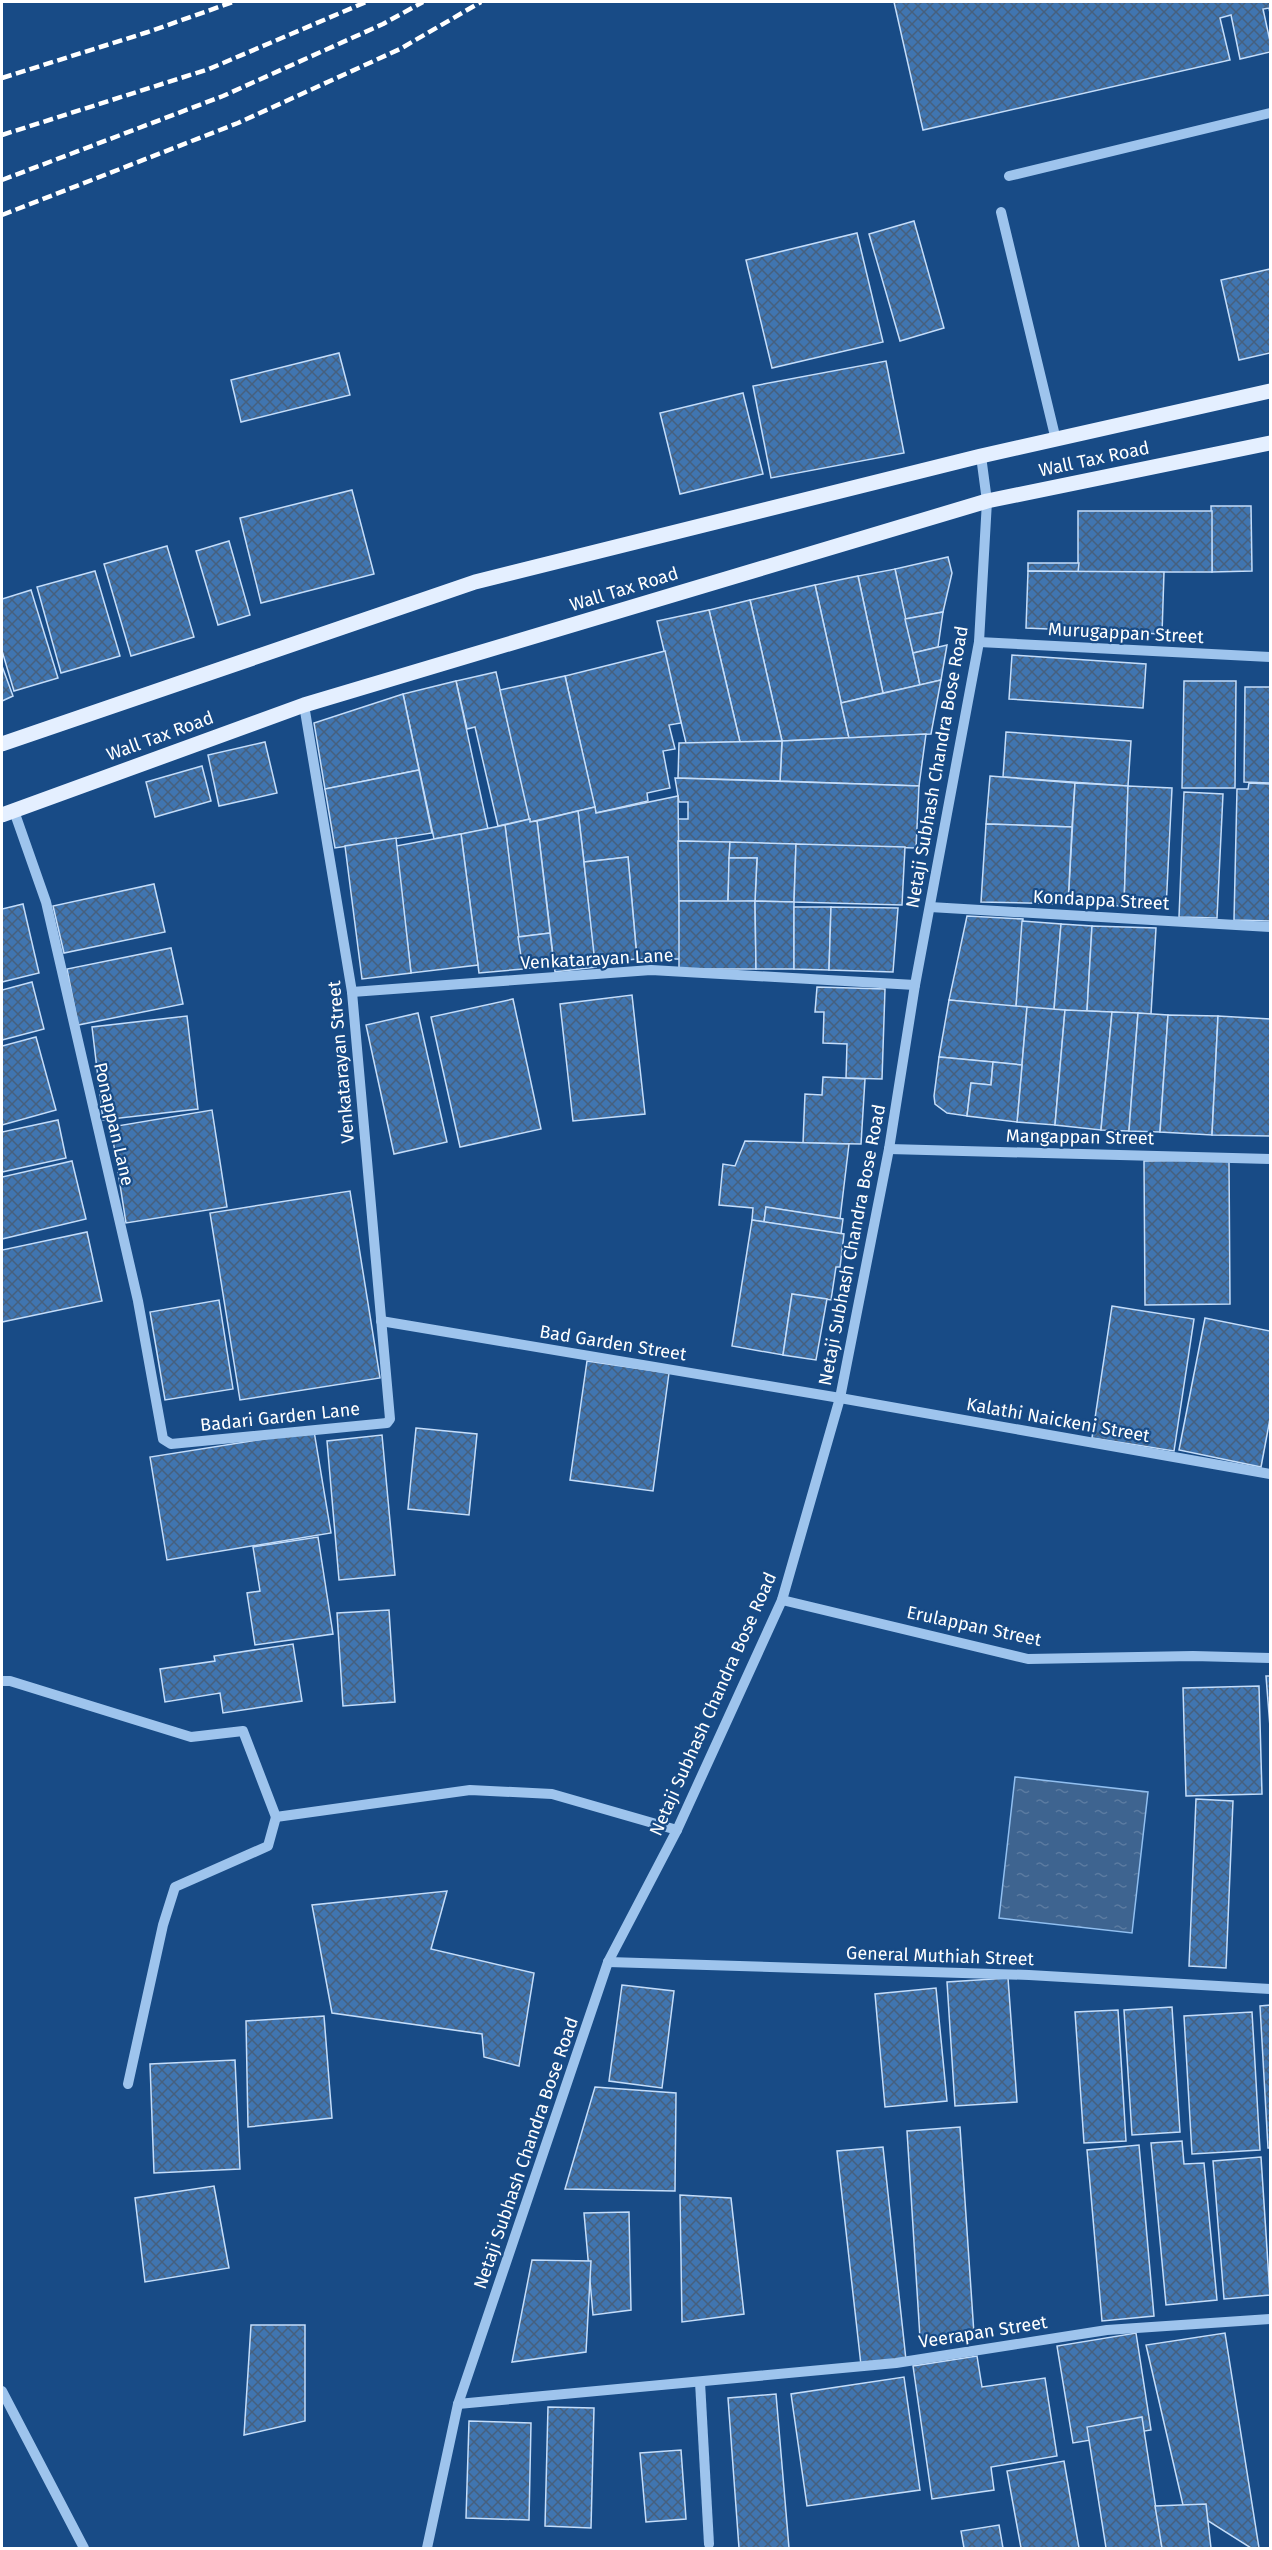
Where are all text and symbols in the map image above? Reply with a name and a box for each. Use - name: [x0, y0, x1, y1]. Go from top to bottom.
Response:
- street label: Wall Tax Road: [1037, 437, 1151, 481]
- street label: Wall Tax Road: [567, 562, 681, 616]
- street label: Murugappan Street: [1048, 618, 1205, 648]
- street label: Netaji Subhash Chandra Bose Road: [901, 624, 973, 910]
- street label: Wall Tax Road: [103, 706, 217, 766]
- street label: Kondappa Street: [1032, 885, 1170, 915]
- street label: Venkatarayan Lane: [520, 944, 674, 974]
- street label: Venkatarayan Street: [323, 979, 359, 1144]
- street label: Ponappan Lane: [89, 1060, 139, 1188]
- street label: Netaji Subhash Chandra Bose Road: [814, 1102, 890, 1388]
- street label: Mangappan Street: [1006, 1125, 1155, 1149]
- street label: Bad Garden Street: [538, 1321, 689, 1366]
- street label: Kalathi Naickeni Street: [965, 1393, 1152, 1447]
- street label: Badari Garden Lane: [199, 1398, 361, 1436]
- street label: Netaji Subhash Chandra Bose Road: [645, 1569, 781, 1839]
- street label: Erulappan Street: [905, 1601, 1044, 1651]
- street label: General Muthiah Street: [846, 1942, 1035, 1970]
- street label: Netaji Subhash Chandra Bose Road: [469, 2014, 583, 2292]
- street label: Veerapan Street: [917, 2311, 1049, 2353]

